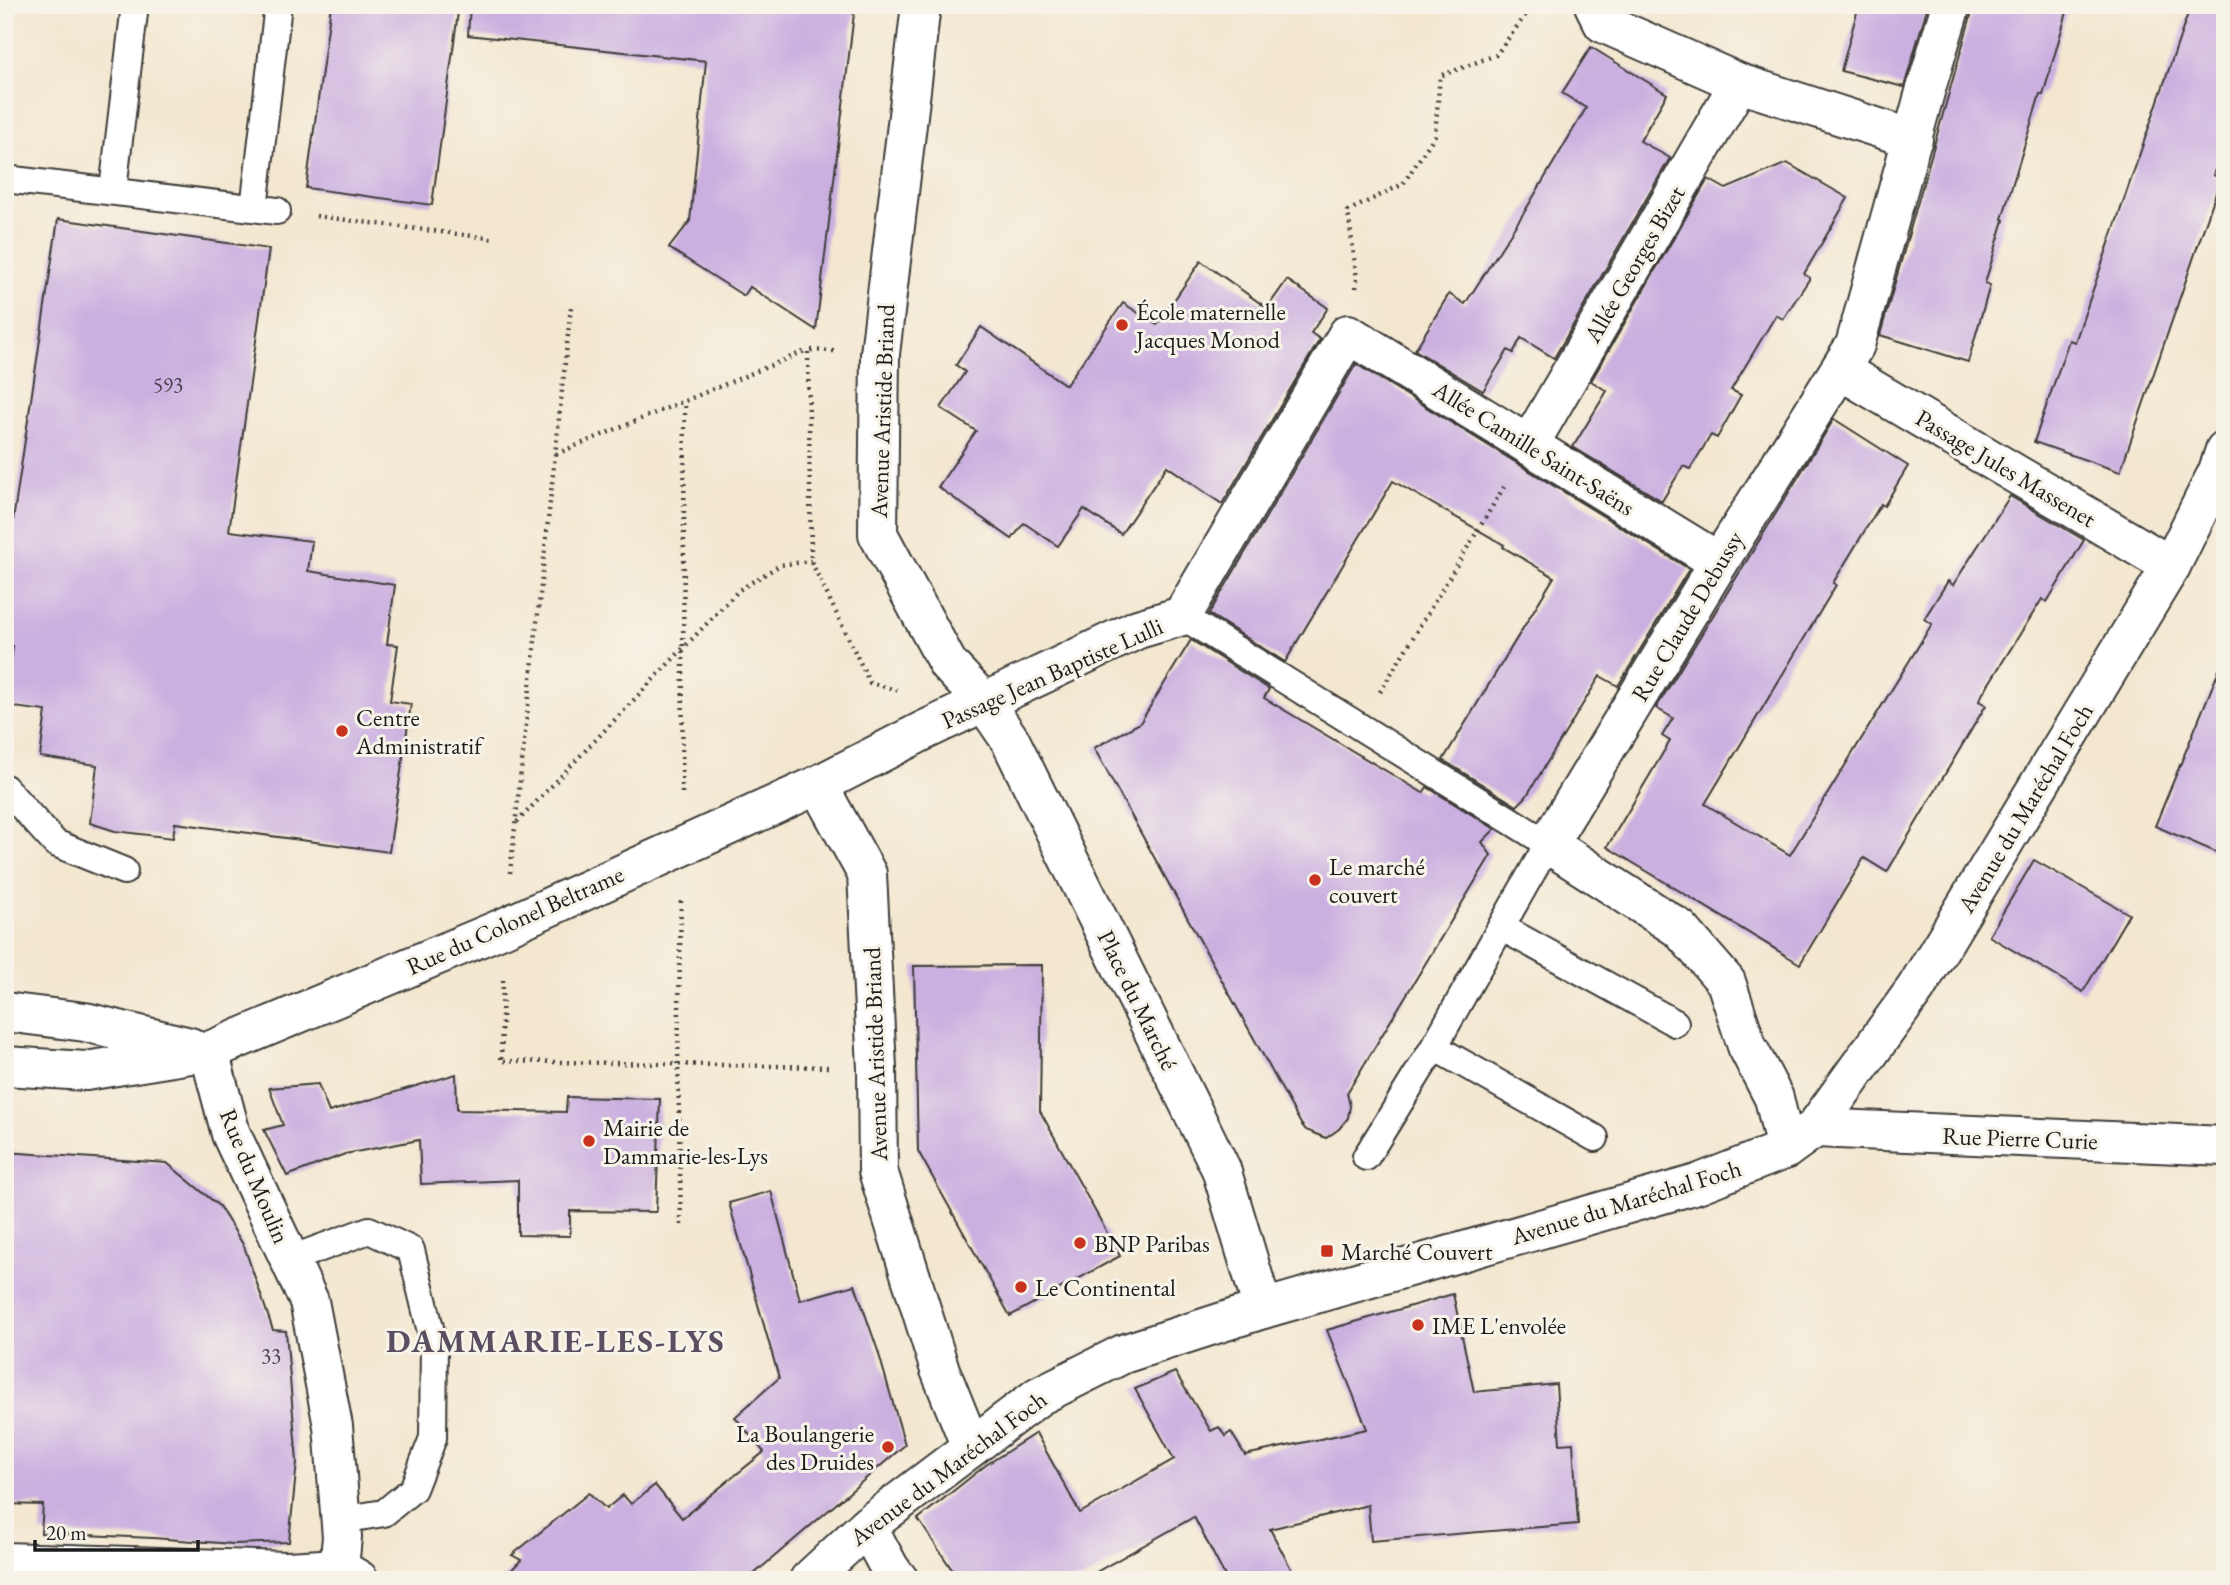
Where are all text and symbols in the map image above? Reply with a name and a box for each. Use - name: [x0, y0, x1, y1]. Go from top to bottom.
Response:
- street label: Allée Georges Bizet: [1576, 180, 1692, 349]
- place label: École maternelle Jacques Monod: [1134, 296, 1286, 355]
- street label: Avenue Aristide Briand: [863, 303, 901, 519]
- marker: École maternelle Jacques Monod: [1114, 317, 1130, 333]
- house number: 593: [153, 371, 183, 398]
- street label: Allée Camille Saint-Saëns: [1426, 373, 1641, 523]
- street label: Passage Jules Massenet: [1910, 402, 2102, 534]
- street label: Rue Claude Debussy: [1624, 525, 1750, 707]
- street label: Passage Jean Baptiste Lulli: [937, 610, 1168, 736]
- street label: Avenue du Maréchal Foch: [1950, 698, 2100, 919]
- place label: Centre Administratif: [355, 702, 485, 761]
- marker: Centre Administratif: [334, 723, 350, 739]
- place label: Le marché couvert: [1329, 851, 1425, 910]
- street label: Rue du Colonel Beltrame: [402, 858, 628, 982]
- marker: Le marché couvert: [1307, 872, 1323, 888]
- street label: Place du Marché: [1091, 925, 1185, 1075]
- street label: Avenue Aristide Briand: [856, 946, 894, 1162]
- street label: Rue du Moulin: [213, 1104, 297, 1248]
- place label: Mairie de Dammarie-les-Lys: [603, 1112, 768, 1171]
- street label: Rue Pierre Curie: [1942, 1120, 2098, 1156]
- marker: Mairie de Dammarie-les-Lys: [581, 1133, 597, 1149]
- street label: Avenue du Maréchal Foch: [1506, 1152, 1745, 1252]
- place label: BNP Paribas: [1094, 1228, 1210, 1259]
- marker: BNP Paribas: [1072, 1235, 1088, 1251]
- place label: Marché Couvert: [1341, 1236, 1493, 1267]
- marker: Marché Couvert: [1319, 1243, 1335, 1259]
- place label: Le Continental: [1035, 1272, 1176, 1303]
- marker: Le Continental: [1013, 1279, 1029, 1295]
- place label: IME L'envolée: [1432, 1310, 1566, 1341]
- marker: IME L'envolée: [1410, 1317, 1426, 1333]
- district label: DAMMARIE-LES-LYS: [386, 1320, 726, 1362]
- house number: 33: [261, 1342, 281, 1369]
- street label: Avenue du Maréchal Foch: [842, 1384, 1053, 1553]
- place label: La Boulangerie des Druides: [736, 1418, 874, 1477]
- marker: La Boulangerie des Druides: [880, 1439, 896, 1455]
- scale bar: [35, 1508, 198, 1552]
- text: 20 m: [46, 1519, 87, 1546]

